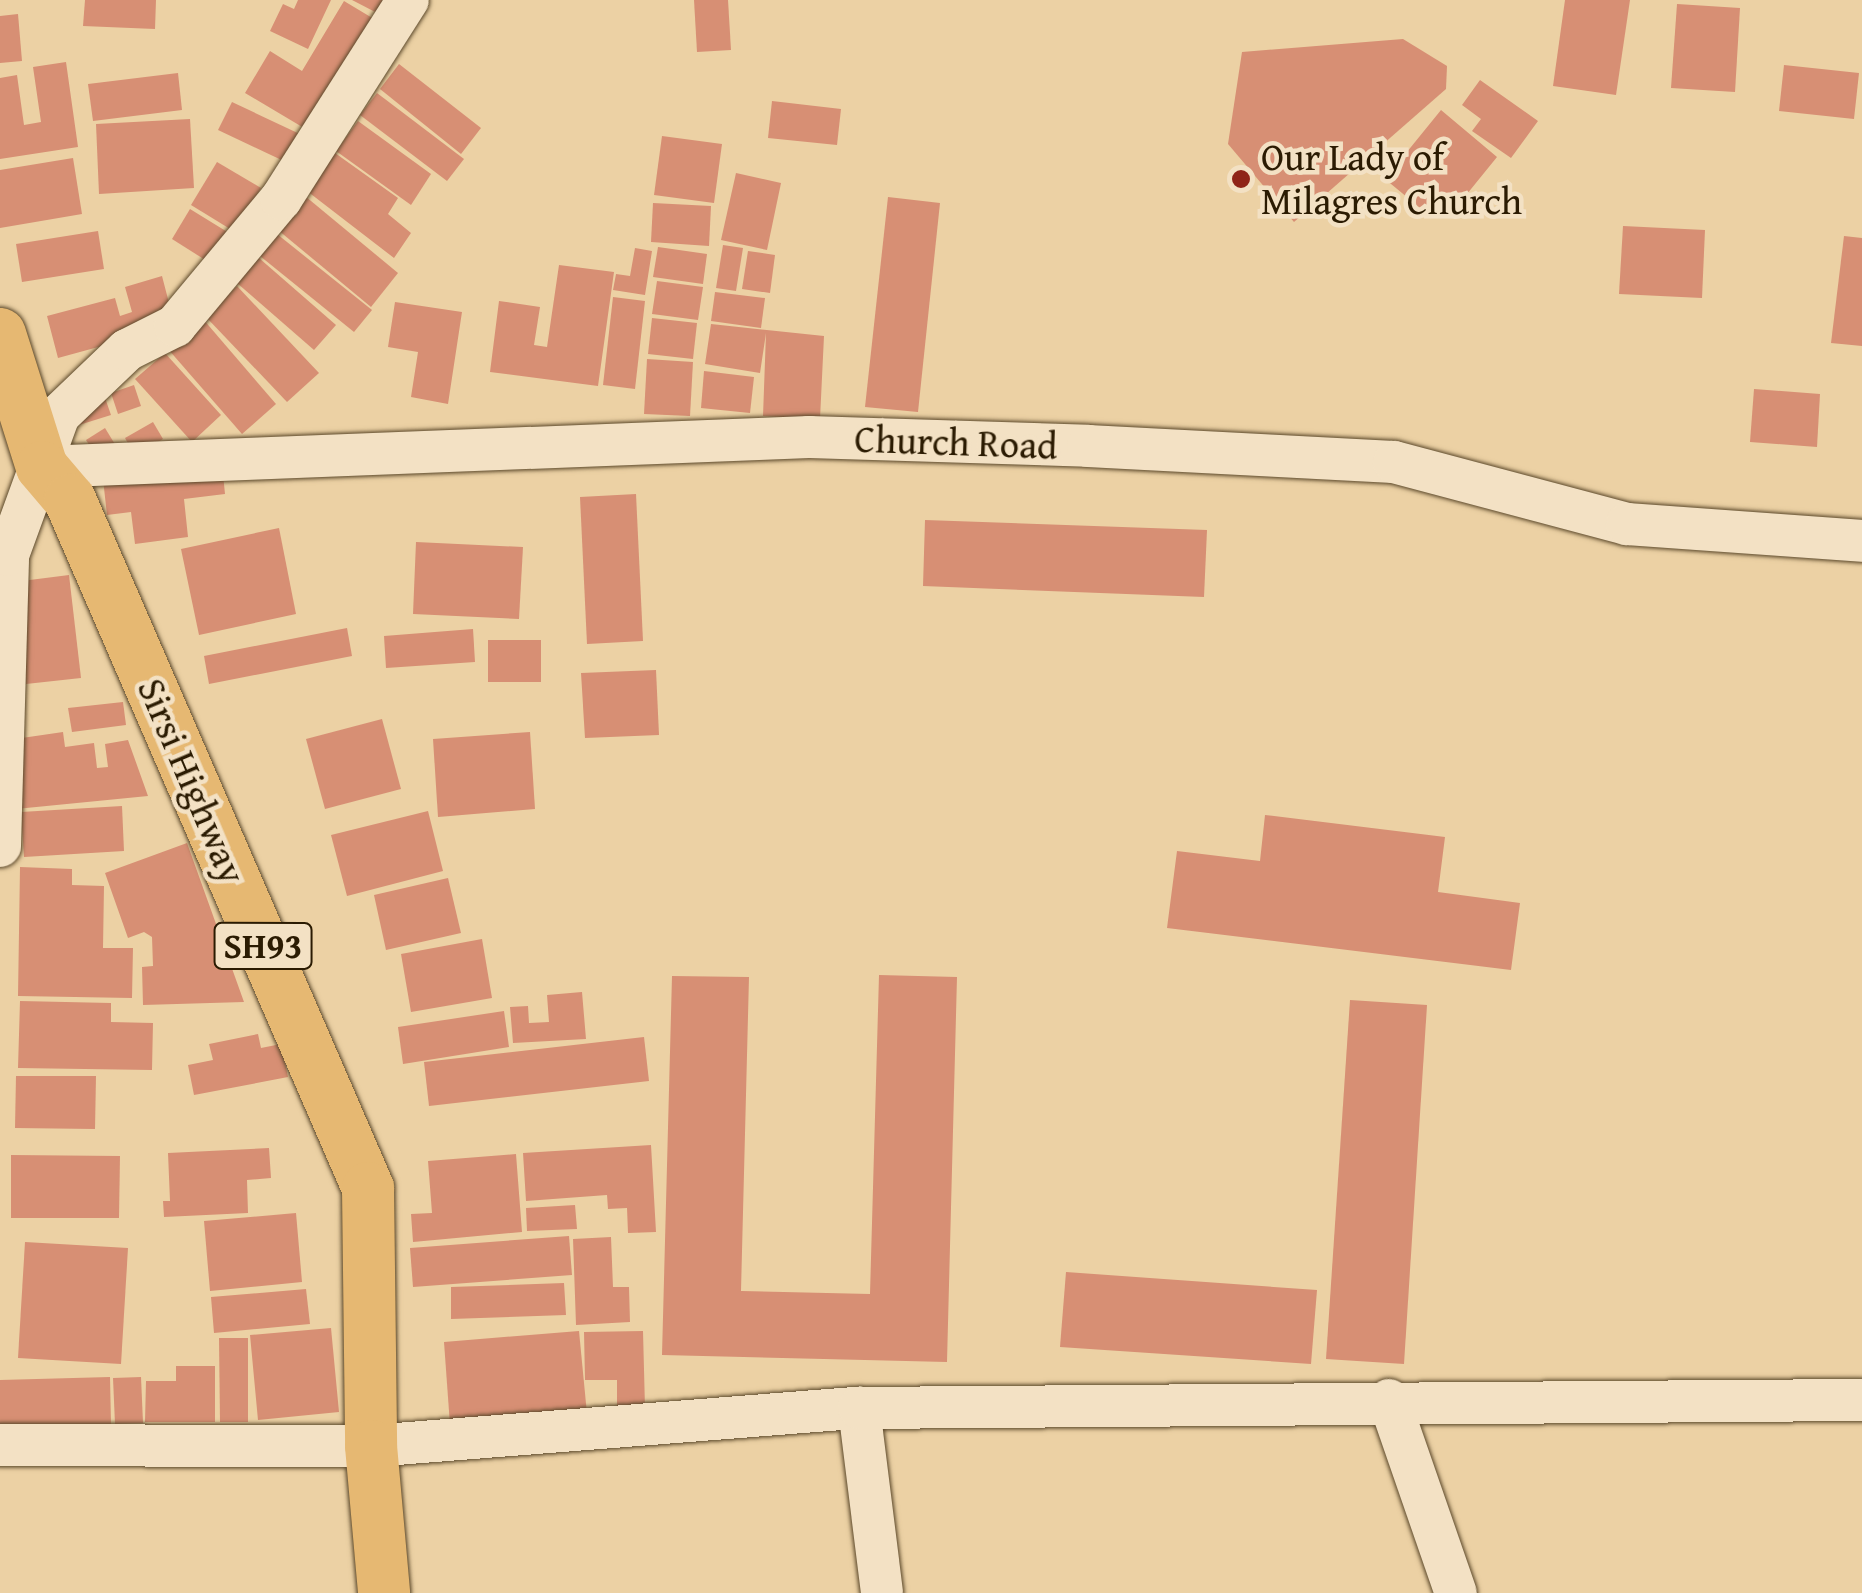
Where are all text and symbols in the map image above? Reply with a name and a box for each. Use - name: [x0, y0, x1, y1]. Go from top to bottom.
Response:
- place label: Our Lady of Milagres Church: [1261, 134, 1522, 223]
- marker: Our Lady of Milagres Church: [1230, 168, 1252, 190]
- street label: Church Road: [854, 416, 1058, 468]
- street label: Sirsi Highway: [128, 672, 256, 890]
- road number: SH93: [213, 916, 313, 976]

